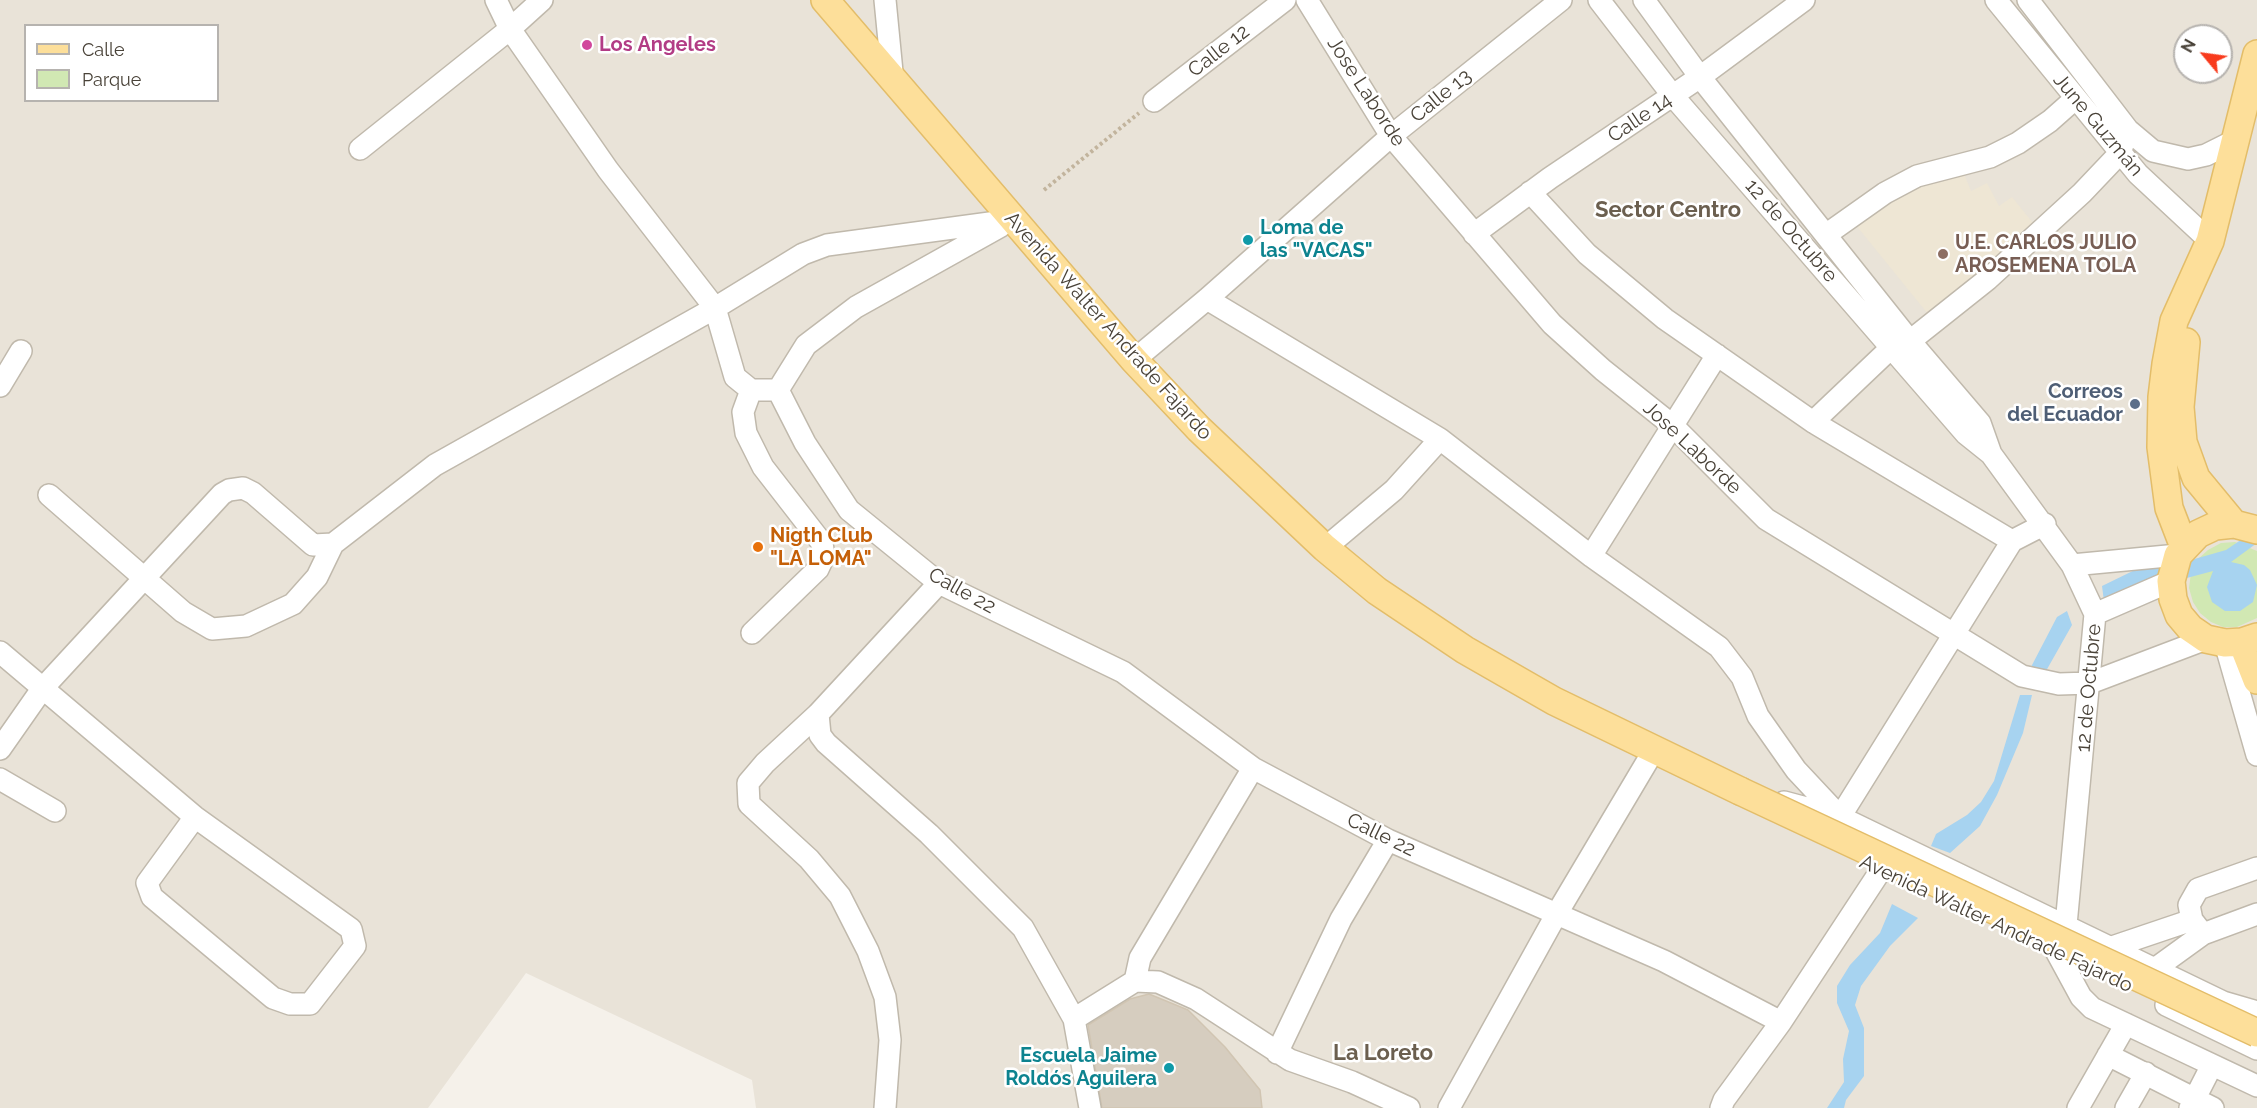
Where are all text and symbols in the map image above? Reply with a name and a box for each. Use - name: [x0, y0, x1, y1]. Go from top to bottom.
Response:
- street label: Calle 12: [1184, 20, 1254, 82]
- legend: [24, 24, 219, 102]
- north arrow: [2173, 24, 2233, 84]
- place label: Los Angeles: [599, 33, 716, 57]
- street label: Jose Laborde: [1322, 33, 1410, 151]
- text: N: [2177, 36, 2200, 56]
- marker: Los Angeles: [580, 38, 594, 52]
- text: Calle: [82, 39, 125, 60]
- street label: Calle 13: [1406, 64, 1476, 128]
- text: Parque: [82, 69, 141, 90]
- street label: June Guzmán: [2048, 69, 2148, 181]
- street label: Calle 14: [1604, 88, 1676, 148]
- street label: 12 de Octubre: [1740, 175, 1842, 287]
- district label: Sector Centro: [1595, 197, 1741, 223]
- street label: Avenida Walter Andrade Fajardo: [999, 207, 1217, 445]
- place label: Loma de las "VACAS": [1260, 216, 1373, 263]
- place label: U.E. CARLOS JULIO AROSEMENA TOLA: [1955, 231, 2137, 278]
- marker: Loma de las "VACAS": [1241, 233, 1255, 247]
- marker: U.E. CARLOS JULIO AROSEMENA TOLA: [1936, 247, 1950, 261]
- place label: Correos del Ecuador: [2007, 380, 2123, 427]
- street label: Jose Laborde: [1638, 396, 1746, 500]
- marker: Correos del Ecuador: [2128, 397, 2142, 411]
- place label: Nigth Club "LA LOMA": [770, 524, 873, 571]
- marker: Nigth Club "LA LOMA": [751, 540, 765, 554]
- street label: Calle 22: [924, 563, 1000, 619]
- street label: 12 de Octubre: [2071, 623, 2107, 753]
- street label: Calle 22: [1343, 808, 1419, 862]
- street label: Avenida Walter Andrade Fajardo: [1856, 850, 2136, 998]
- district label: La Loreto: [1333, 1040, 1433, 1066]
- place label: Escuela Jaime Roldós Aguilera: [1005, 1044, 1157, 1091]
- marker: Escuela Jaime Roldós Aguilera: [1162, 1061, 1176, 1075]

